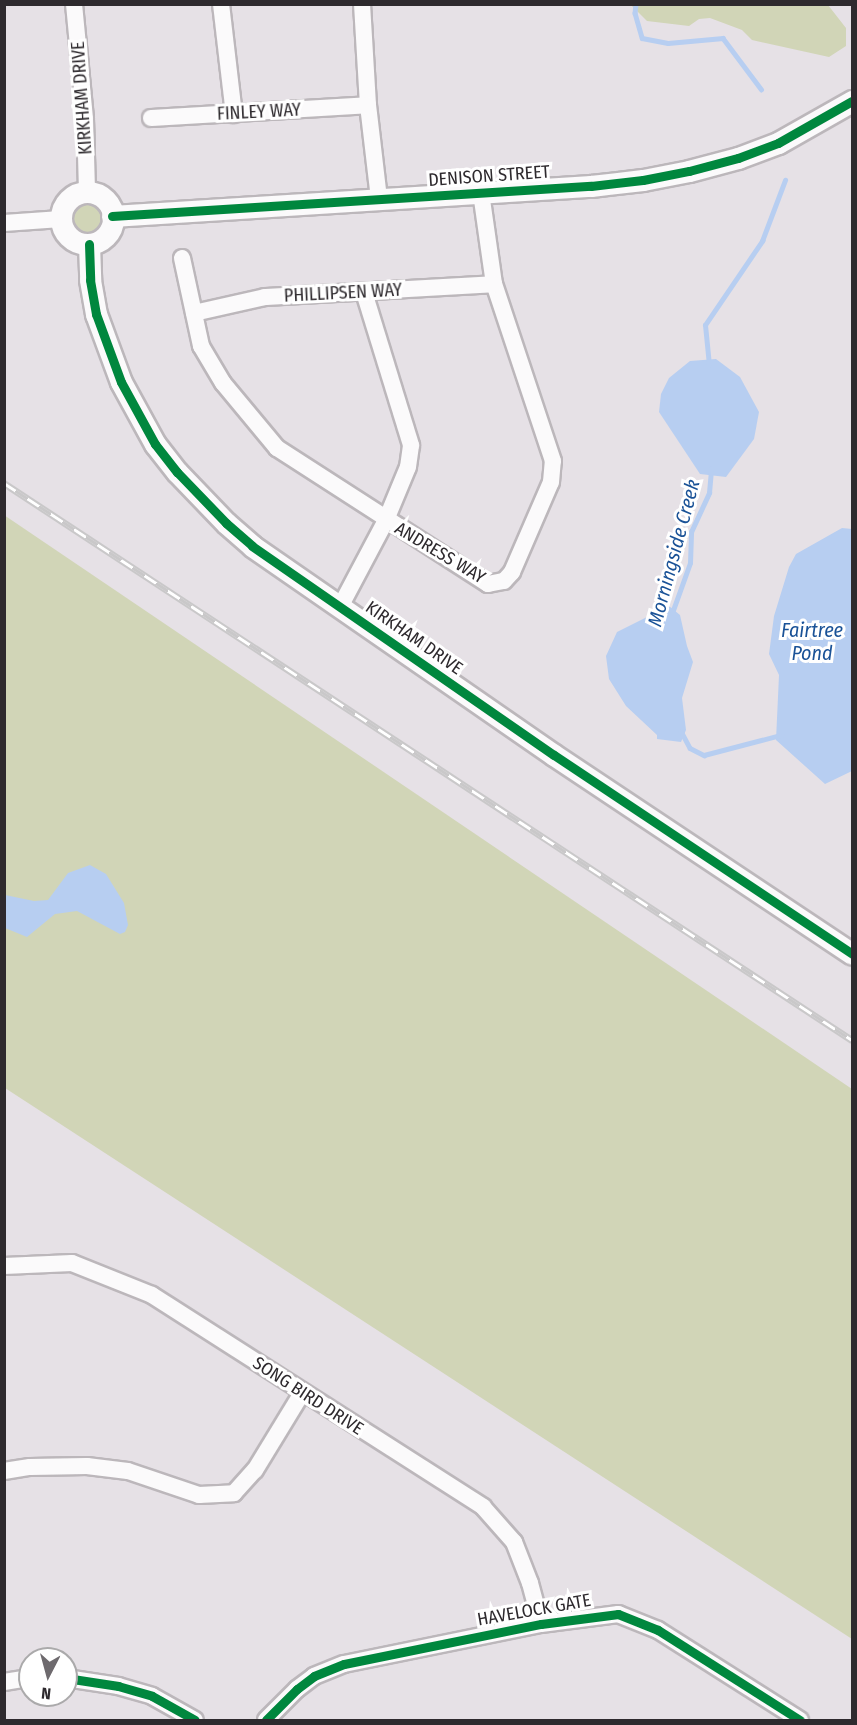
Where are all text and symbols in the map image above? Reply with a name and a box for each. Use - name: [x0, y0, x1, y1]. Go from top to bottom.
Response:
- street label: KIRKHAM DRIVE: [67, 41, 97, 155]
- street label: FINLEY WAY: [216, 99, 302, 125]
- street label: DENISON STREET: [427, 161, 551, 191]
- street label: PHILLIPSEN WAY: [283, 279, 403, 307]
- water label: Morningside Creek: [643, 477, 705, 629]
- street label: ANDRESS WAY: [391, 518, 489, 588]
- street label: KIRKHAM DRIVE: [361, 597, 467, 679]
- water label: Fairtree Pond: [781, 619, 843, 666]
- street label: SONG BIRD DRIVE: [249, 1352, 367, 1440]
- street label: HAVELOCK GATE: [476, 1589, 592, 1631]
- north arrow: [18, 1647, 78, 1707]
- text: N: [41, 1683, 52, 1703]

